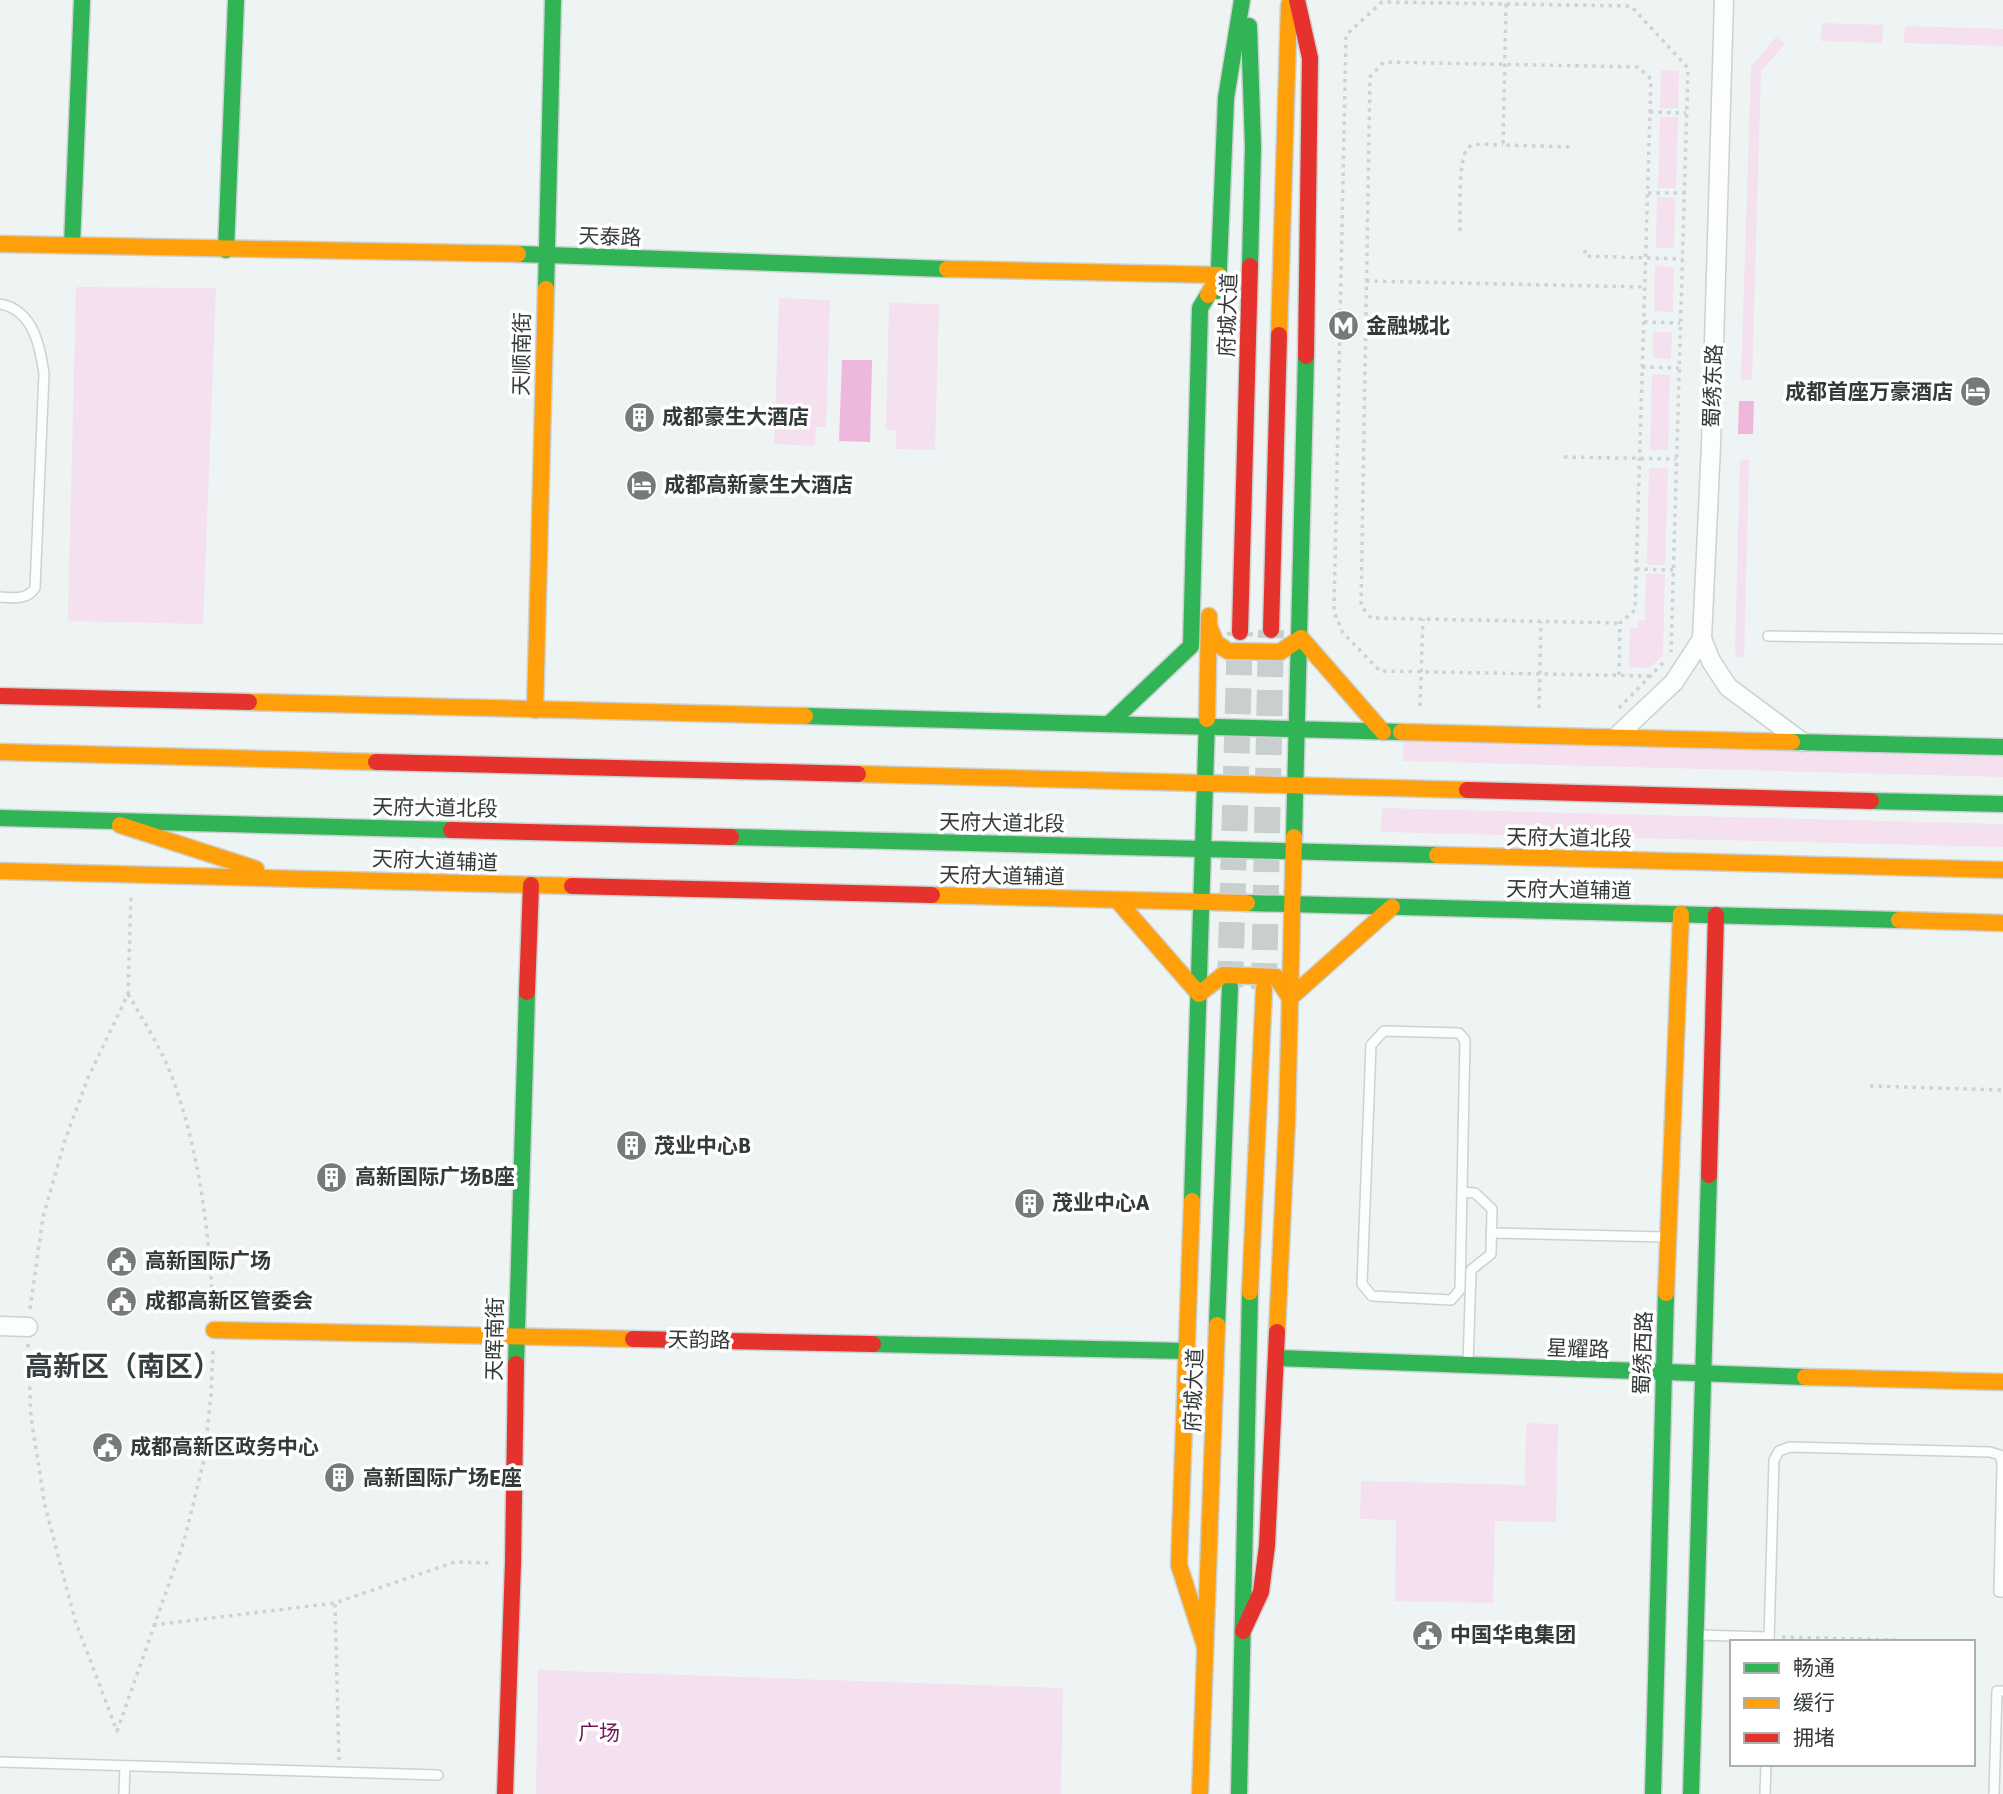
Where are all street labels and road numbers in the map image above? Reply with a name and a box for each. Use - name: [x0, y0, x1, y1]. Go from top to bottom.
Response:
- street label: 天泰路: [578, 223, 642, 251]
- street label: 府城大道: [1214, 273, 1242, 357]
- street label: 天顺南街: [508, 312, 536, 396]
- street label: 蜀绣东路: [1699, 344, 1727, 428]
- street label: 天府大道北段: [372, 794, 498, 822]
- street label: 天府大道北段: [939, 809, 1065, 837]
- street label: 天府大道北段: [1506, 824, 1632, 852]
- street label: 天府大道辅道: [372, 846, 498, 876]
- street label: 天府大道辅道: [939, 862, 1065, 890]
- street label: 天府大道辅道: [1506, 876, 1632, 904]
- street label: 天晖南街: [481, 1297, 509, 1381]
- street label: 蜀绣西路: [1629, 1311, 1657, 1395]
- street label: 天韵路: [667, 1326, 731, 1354]
- street label: 星耀路: [1546, 1335, 1610, 1363]
- street label: 府城大道: [1180, 1348, 1208, 1432]

